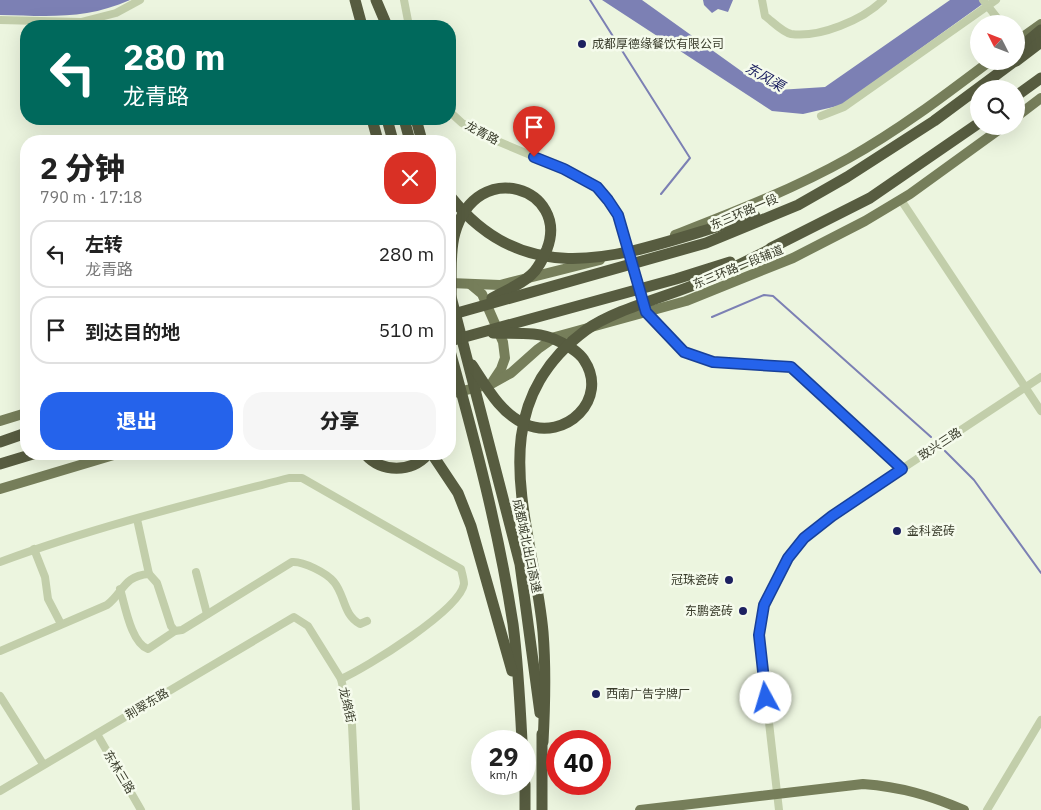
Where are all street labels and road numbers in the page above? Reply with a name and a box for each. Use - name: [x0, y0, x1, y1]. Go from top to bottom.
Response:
- street label: 龙青路: [463, 117, 502, 148]
- street label: 东三环路一段: [708, 191, 780, 233]
- street label: 东三环路一段辅道: [690, 242, 785, 291]
- street label: 致兴三路: [916, 424, 964, 463]
- street label: 成都城北出口高速: [510, 497, 545, 594]
- street label: 荆翠东路: [122, 685, 171, 722]
- street label: 龙绵街: [336, 686, 359, 724]
- street label: 东林三路: [101, 747, 138, 796]

